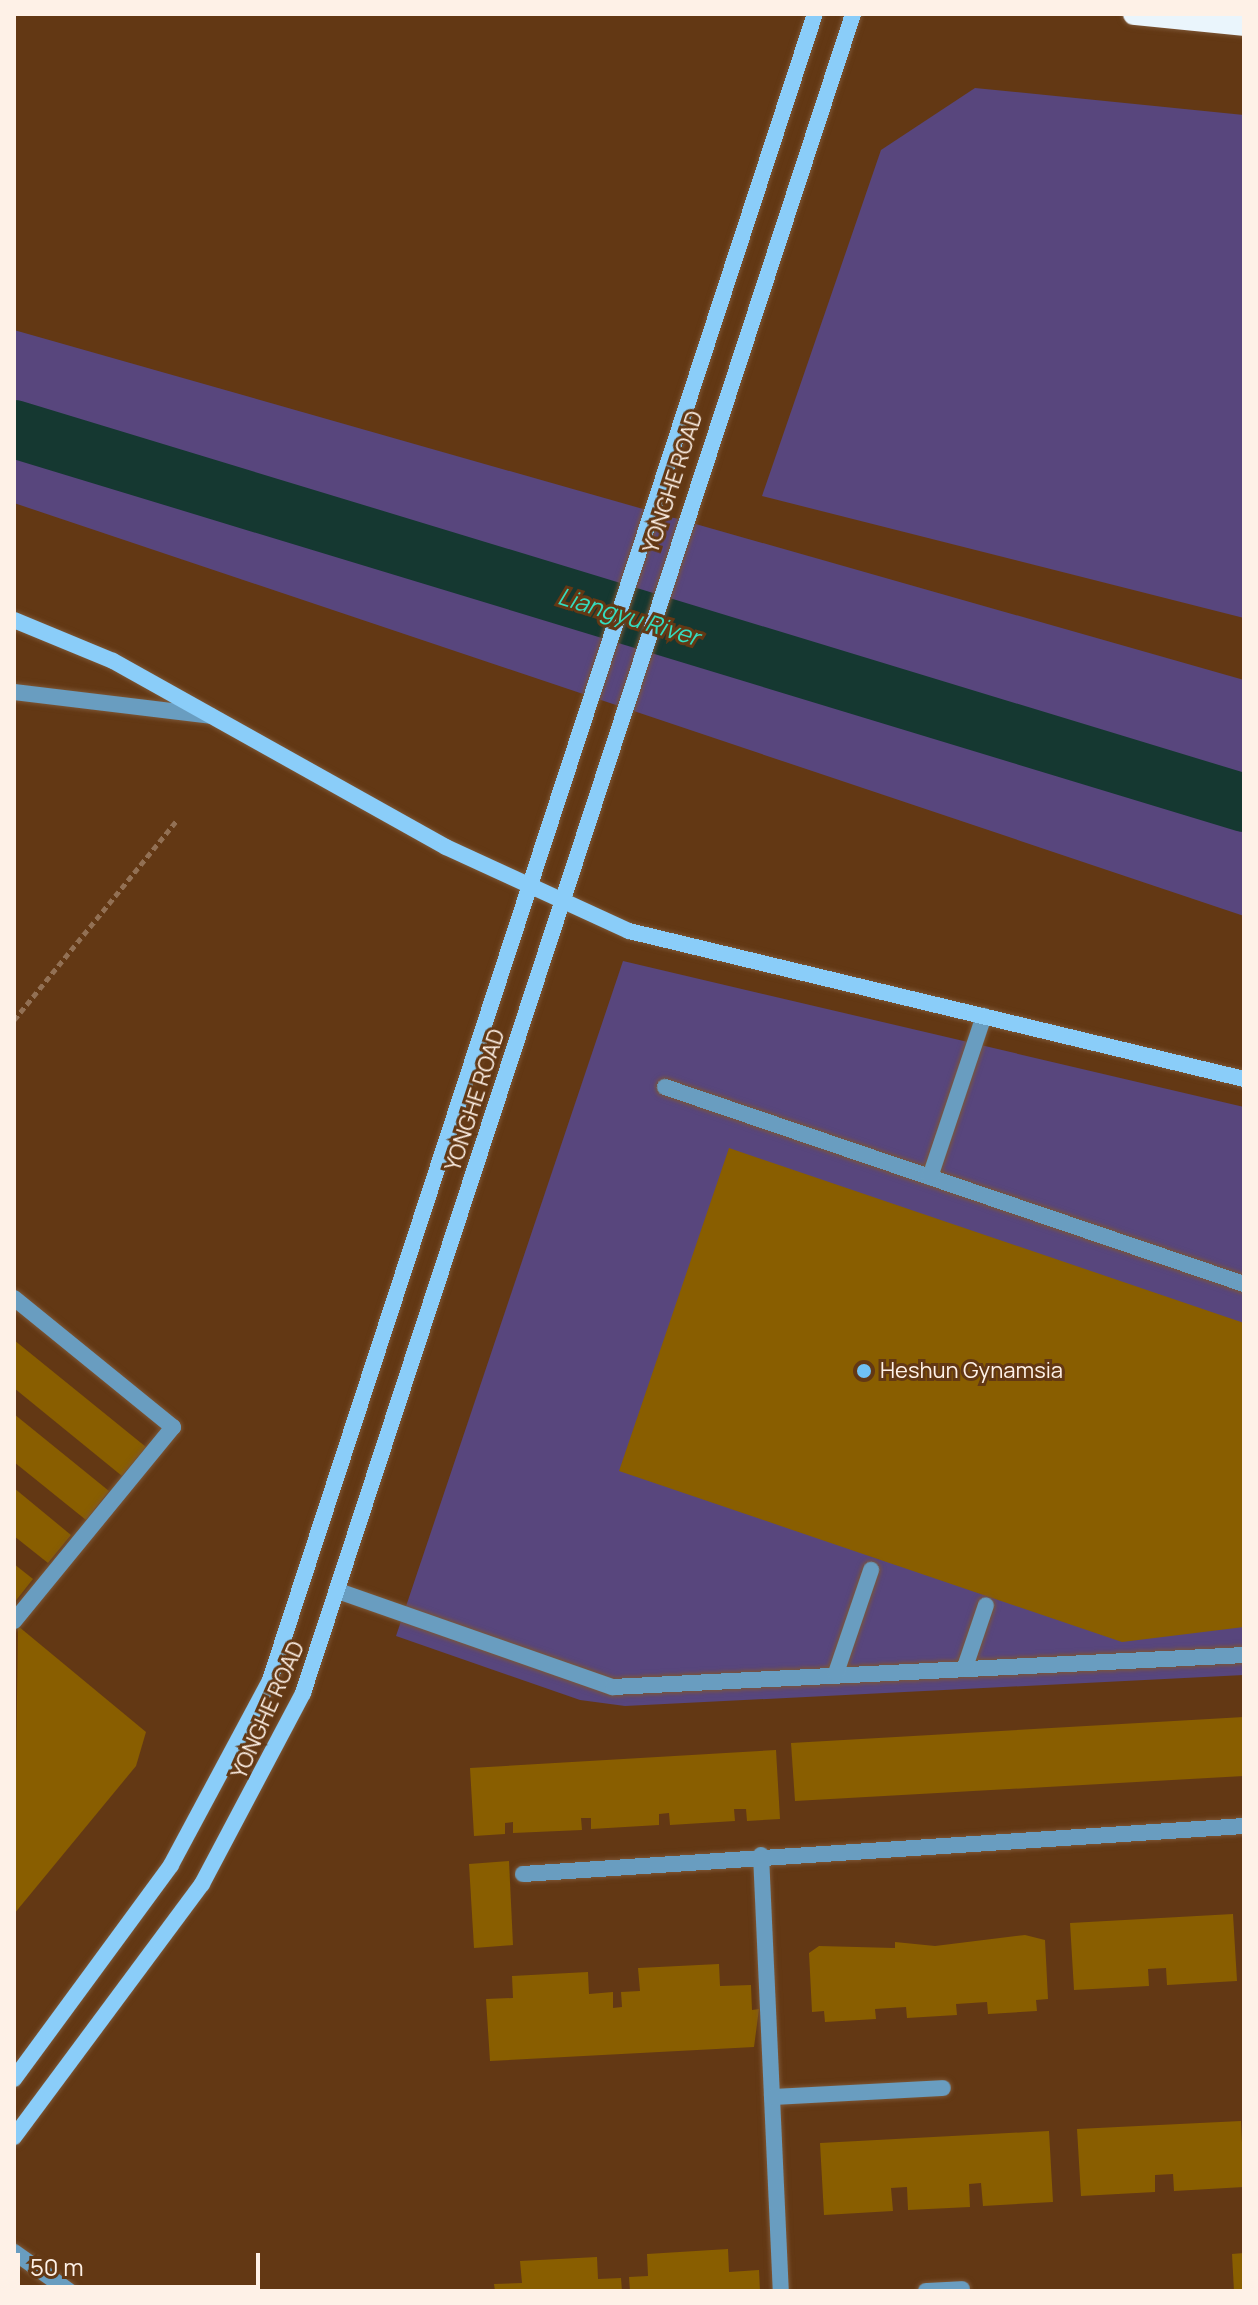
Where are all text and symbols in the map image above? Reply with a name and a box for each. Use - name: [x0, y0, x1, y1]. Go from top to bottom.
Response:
- street label: YONGHE ROAD: [638, 408, 708, 556]
- water label: Liangyu River: [555, 581, 703, 651]
- street label: YONGHE ROAD: [440, 1026, 510, 1174]
- place label: Heshun Gynamsia: [880, 1358, 1063, 1384]
- marker: Heshun Gynamsia: [855, 1362, 873, 1380]
- street label: YONGHE ROAD: [226, 1637, 310, 1783]
- scale bar: [20, 2237, 264, 2287]
- text: 50 m: [30, 2250, 84, 2283]

